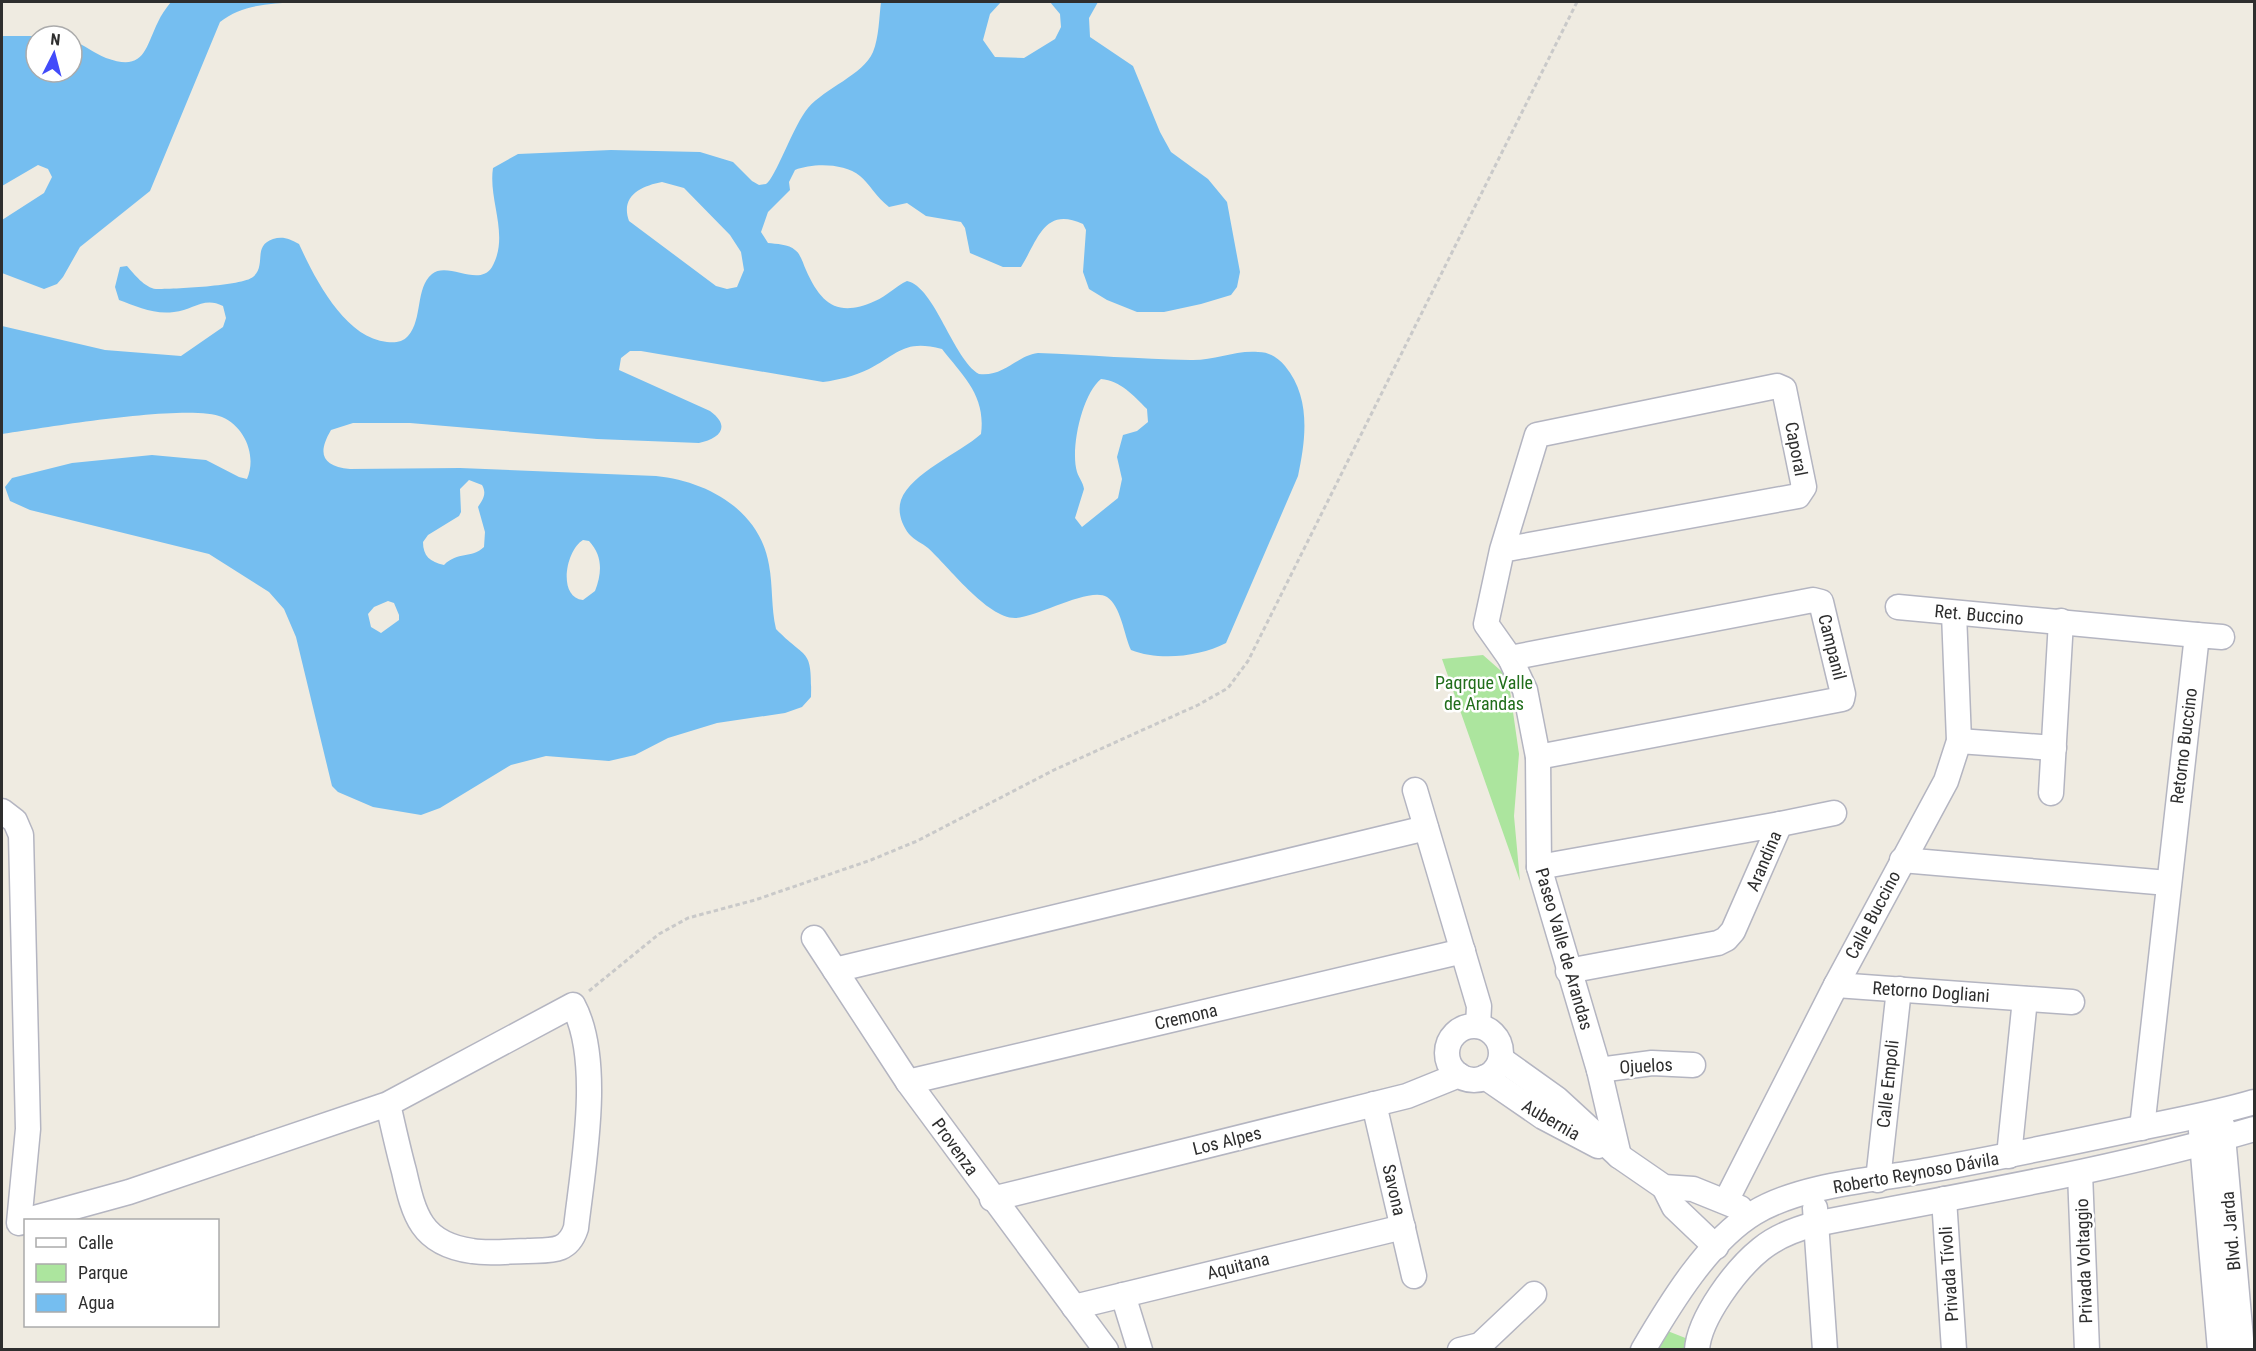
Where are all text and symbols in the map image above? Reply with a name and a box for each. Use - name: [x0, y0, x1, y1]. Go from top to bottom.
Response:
- north arrow: [24, 24, 84, 84]
- text: N: [50, 30, 61, 50]
- street label: Caporal: [1781, 420, 1812, 478]
- street label: Ret. Buccino: [1934, 600, 2024, 629]
- street label: Campanil: [1814, 612, 1851, 682]
- park label: Paqrque Valle de Arandas: [1435, 672, 1533, 714]
- street label: Retorno Buccino: [2166, 687, 2201, 805]
- street label: Arandina: [1742, 828, 1786, 894]
- street label: Paseo Valle de Arandas: [1531, 865, 1598, 1032]
- street label: Calle Buccino: [1841, 867, 1905, 962]
- street label: Retorno Dogliani: [1872, 977, 1990, 1006]
- street label: Cremona: [1152, 999, 1219, 1034]
- street label: Calle Empoli: [1872, 1039, 1903, 1129]
- street label: Ojuelos: [1619, 1054, 1673, 1077]
- street label: Aubernia: [1519, 1095, 1584, 1144]
- street label: Provenza: [928, 1114, 983, 1179]
- street label: Los Alpes: [1190, 1122, 1263, 1159]
- street label: Roberto Reynoso Dávila: [1831, 1148, 2000, 1197]
- street label: Savona: [1378, 1162, 1411, 1217]
- street label: Blvd. Jarda: [2217, 1191, 2244, 1272]
- street label: Privada Voltaggio: [2071, 1198, 2096, 1324]
- legend: [24, 1219, 219, 1327]
- street label: Privada Tívoli: [1935, 1226, 1962, 1322]
- text: Calle: [78, 1232, 114, 1253]
- street label: Aquitana: [1205, 1248, 1271, 1283]
- text: Parque: [78, 1262, 128, 1283]
- text: Agua: [78, 1292, 115, 1313]

